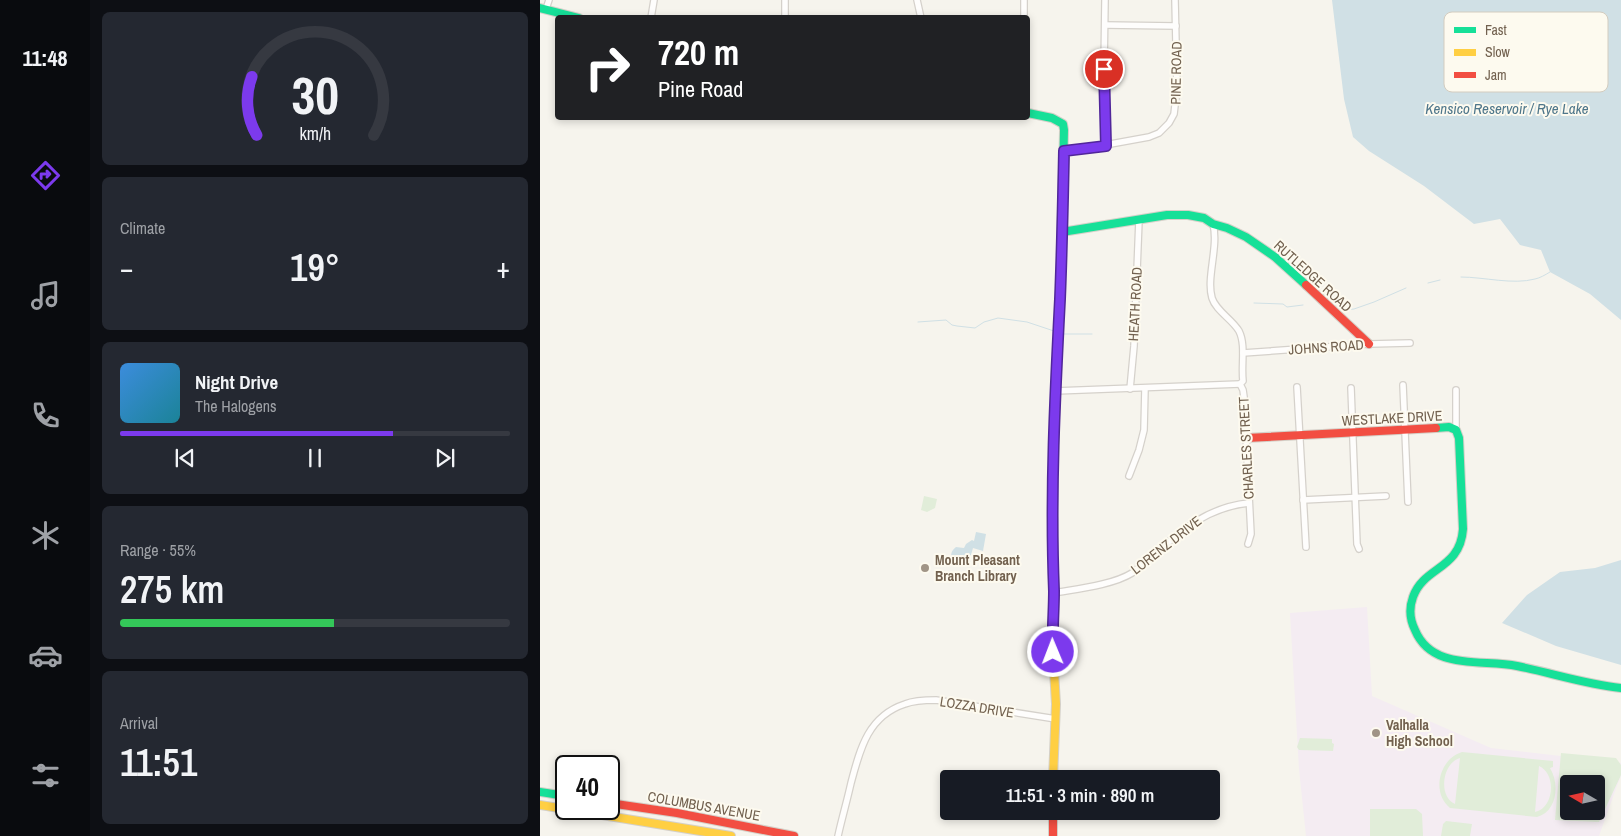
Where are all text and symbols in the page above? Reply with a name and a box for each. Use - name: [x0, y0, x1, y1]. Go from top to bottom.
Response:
- legend: [1444, 12, 1608, 92]
- text: Fast: [1485, 21, 1507, 39]
- text: 720 m: [658, 29, 739, 76]
- icon: right: [575, 35, 640, 100]
- street label: PINE ROAD: [1166, 41, 1186, 105]
- text: 11:48: [22, 43, 68, 73]
- text: Slow: [1485, 43, 1511, 61]
- pin: [1083, 48, 1125, 90]
- icon: arrive: [1090, 55, 1118, 83]
- text: 30: [291, 60, 339, 130]
- text: Jam: [1485, 66, 1507, 84]
- text: Pine Road: [658, 74, 743, 104]
- water label: Kensico Reservoir / Rye Lake: [1425, 98, 1589, 119]
- text: km/h: [299, 122, 331, 146]
- icon: directions: [28, 158, 63, 193]
- text: Climate: [120, 217, 165, 239]
- street label: RUTLEDGE ROAD: [1270, 236, 1356, 316]
- text: 19°: [290, 242, 340, 293]
- text: −: [120, 249, 133, 287]
- text: +: [497, 249, 510, 287]
- street label: HEATH ROAD: [1124, 266, 1146, 342]
- icon: music: [28, 278, 63, 313]
- street label: JOHNS ROAD: [1288, 335, 1364, 359]
- text: Night Drive: [195, 369, 278, 395]
- text: The Halogens: [195, 395, 277, 417]
- street label: CHARLES STREET: [1234, 396, 1258, 500]
- icon: phone: [28, 398, 63, 433]
- street label: WESTLAKE DRIVE: [1341, 406, 1443, 430]
- icon: previous: [171, 444, 199, 472]
- icon: pause: [301, 444, 329, 472]
- icon: next: [431, 444, 459, 472]
- street label: LORENZ DRIVE: [1127, 512, 1205, 578]
- icon: climate: [28, 518, 63, 553]
- text: Range · 55%: [120, 539, 196, 561]
- place label: Mount Pleasant Branch Library: [935, 551, 1020, 585]
- marker: Mount Pleasant Branch Library: [919, 562, 931, 574]
- text: 275 km: [120, 564, 224, 615]
- position arrow: [1026, 625, 1078, 677]
- icon: car: [28, 638, 63, 673]
- street label: LOZZA DRIVE: [939, 692, 1015, 722]
- text: Arrival: [120, 712, 158, 734]
- place label: Valhalla High School: [1386, 716, 1453, 750]
- marker: Valhalla High School: [1370, 727, 1382, 739]
- text: 11:51: [120, 737, 197, 788]
- speed limit sign: 40: [555, 755, 620, 820]
- icon: filters: [28, 758, 63, 793]
- north arrow: [1560, 775, 1605, 820]
- map controls: [1560, 775, 1605, 820]
- text: 11:51 · 3 min · 890 m: [1006, 782, 1154, 808]
- street label: COLUMBUS AVENUE: [646, 787, 762, 825]

